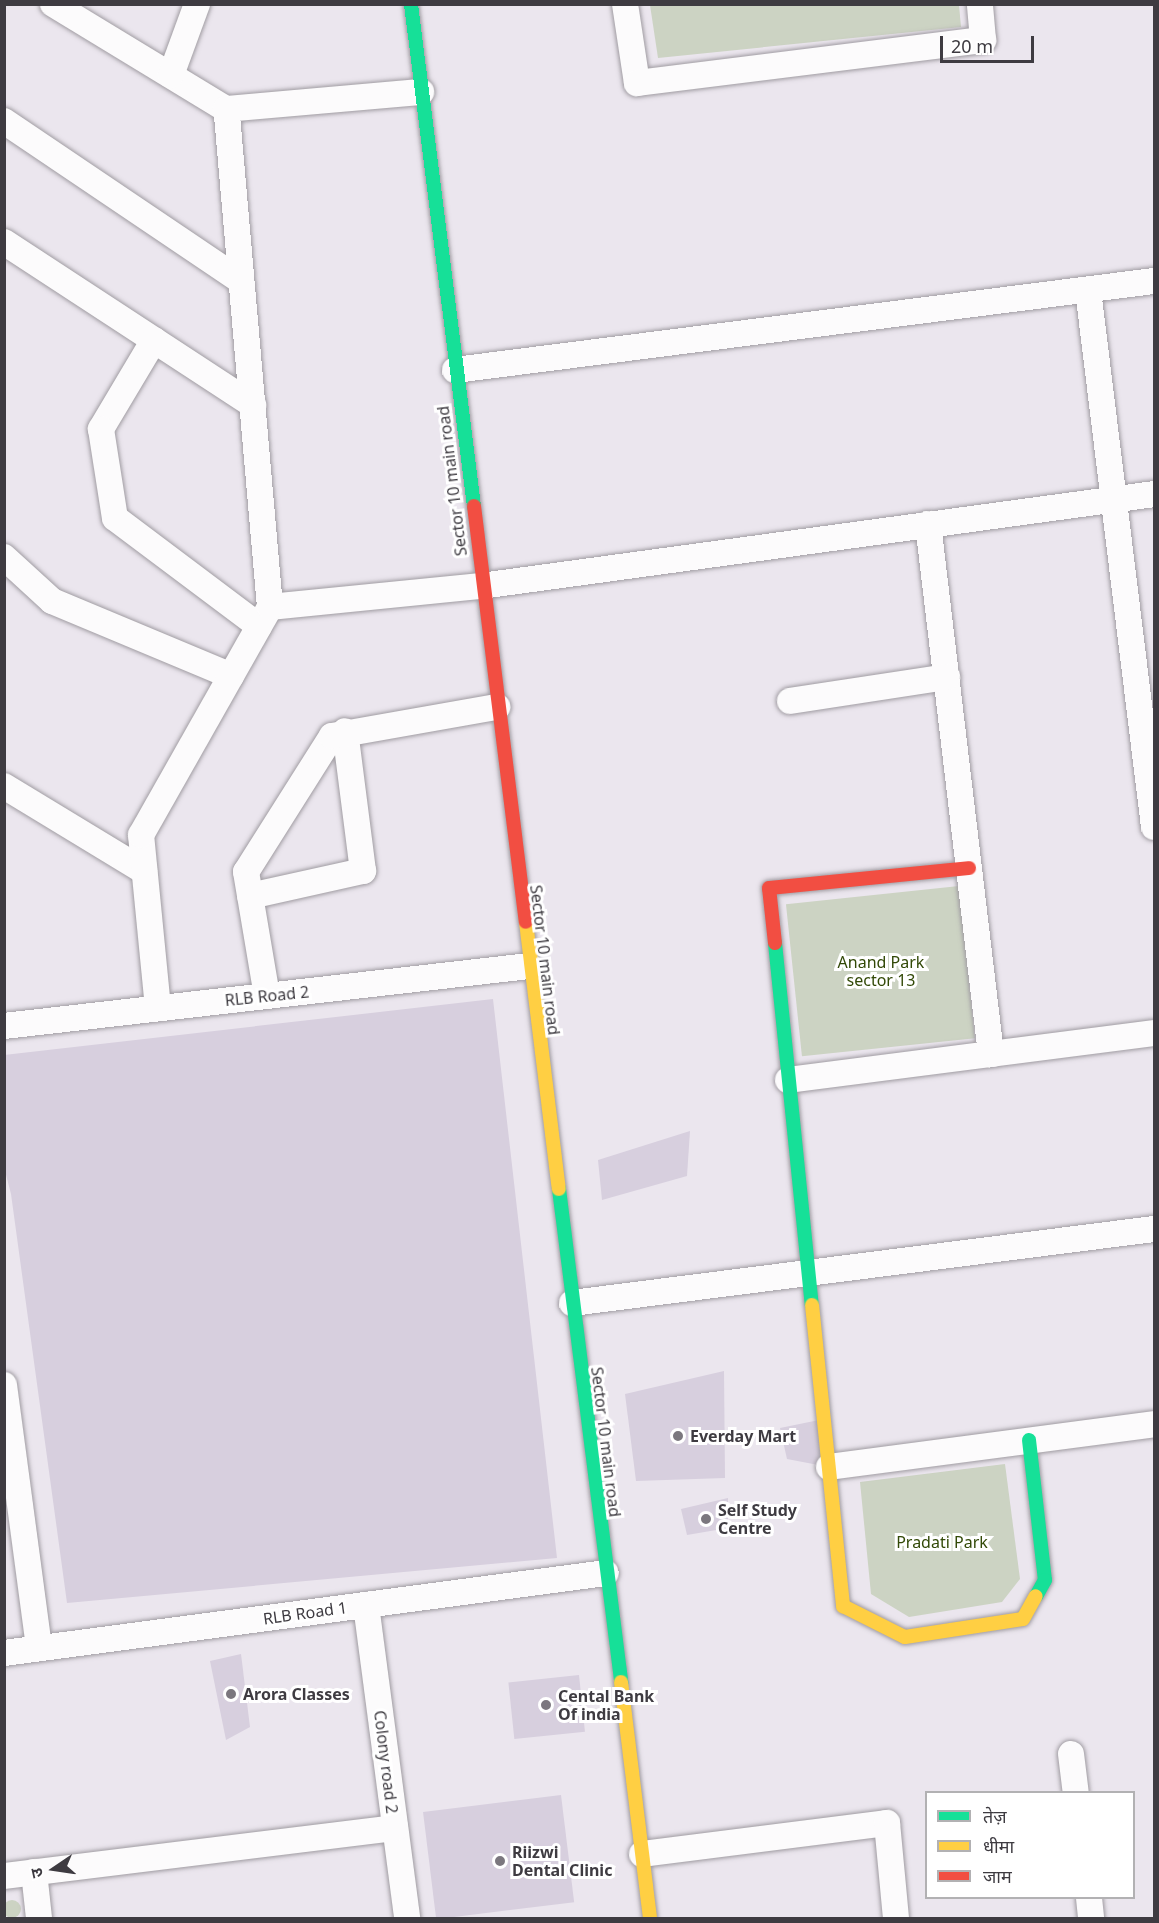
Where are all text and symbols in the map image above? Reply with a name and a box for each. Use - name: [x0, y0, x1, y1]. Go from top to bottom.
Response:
- scale bar: [943, 24, 1038, 62]
- text: 20 m: [951, 34, 993, 58]
- street label: Sector 10 main road: [433, 405, 471, 557]
- street label: Sector 10 main road: [526, 884, 564, 1036]
- park label: Anand Park sector 13: [838, 952, 924, 990]
- street label: RLB Road 2: [224, 982, 310, 1010]
- street label: Sector 10 main road: [587, 1366, 625, 1518]
- place label: Everday Mart: [690, 1426, 796, 1446]
- marker: Everday Mart: [671, 1429, 685, 1443]
- place label: Self Study Centre: [718, 1500, 797, 1538]
- marker: Self Study Centre: [699, 1512, 713, 1526]
- park label: Pradati Park: [896, 1532, 988, 1552]
- street label: RLB Road 1: [262, 1598, 348, 1628]
- place label: Arora Classes: [243, 1684, 350, 1704]
- place label: Cental Bank Of india: [558, 1686, 654, 1724]
- marker: Arora Classes: [224, 1687, 238, 1701]
- marker: Cental Bank Of india: [539, 1698, 553, 1712]
- street label: Colony road 2: [370, 1709, 402, 1815]
- legend: [925, 1791, 1135, 1899]
- text: तेज़: [983, 1804, 1007, 1828]
- text: धीमा: [983, 1834, 1014, 1858]
- north arrow: [24, 1839, 84, 1899]
- place label: Riizwi Dental Clinic: [512, 1842, 612, 1880]
- marker: Riizwi Dental Clinic: [493, 1854, 507, 1868]
- text: जाम: [983, 1864, 1012, 1888]
- text: उ: [25, 1866, 48, 1880]

